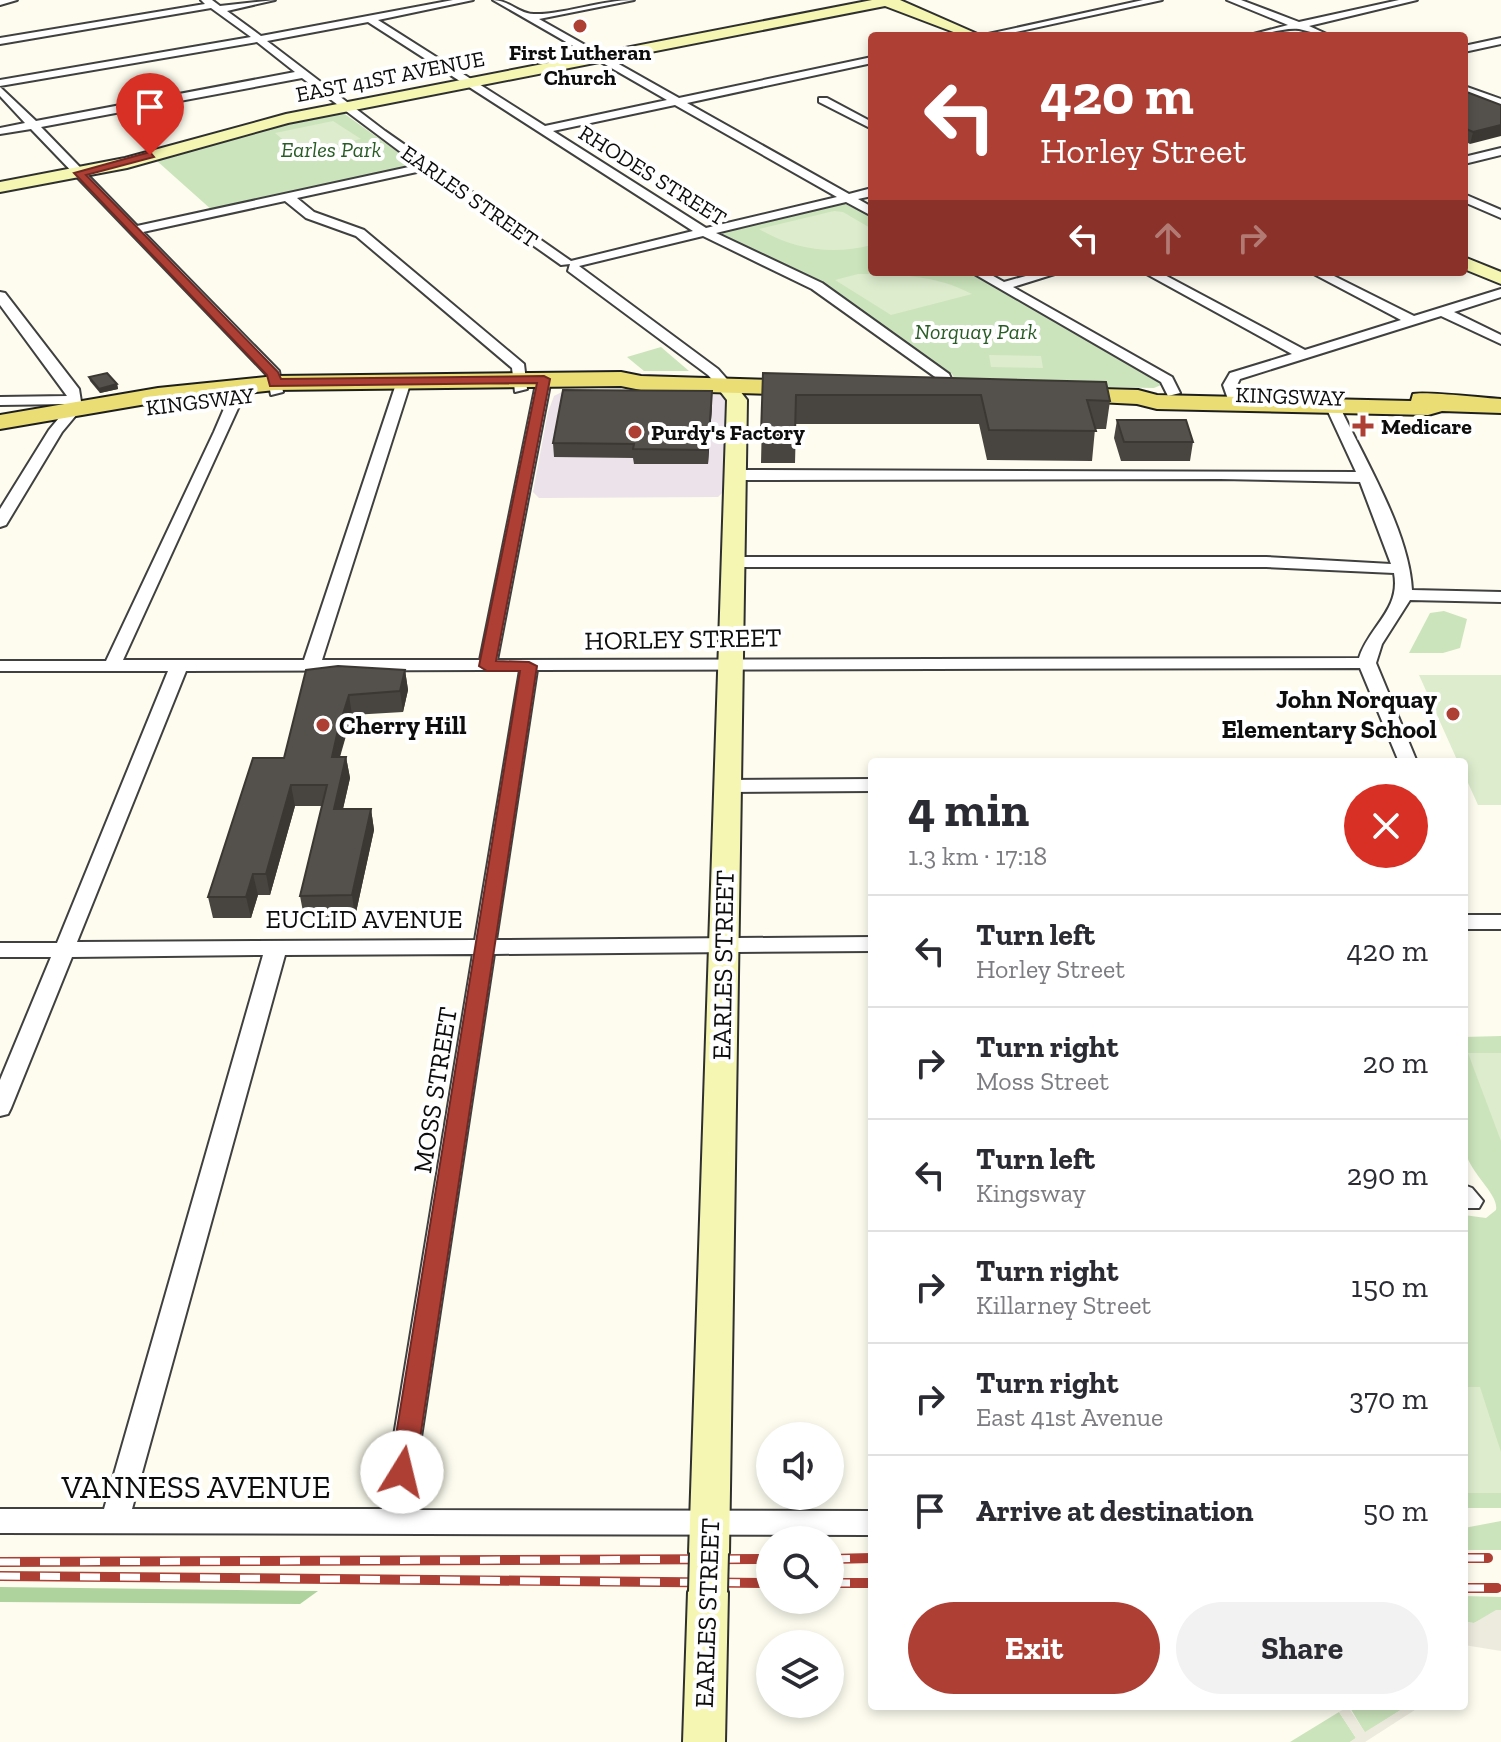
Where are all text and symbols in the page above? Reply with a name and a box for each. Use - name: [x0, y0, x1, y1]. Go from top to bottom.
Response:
- marker: First Lutheran Church: [571, 17, 589, 35]
- place label: First Lutheran Church: [509, 39, 651, 91]
- street label: EAST 41ST AVENUE: [293, 45, 487, 108]
- text: 420 m: [1040, 61, 1194, 128]
- icon: left: [908, 64, 1012, 168]
- pin: [116, 73, 184, 155]
- icon: arrive: [128, 85, 172, 129]
- street label: RHODES STREET: [574, 119, 732, 232]
- text: Horley Street: [1040, 129, 1246, 172]
- park label: Earles Park: [281, 136, 382, 163]
- street label: EARLES STREET: [396, 139, 544, 254]
- icon: left: [1062, 216, 1106, 260]
- icon: ahead: [1146, 216, 1190, 260]
- icon: right: [1230, 216, 1274, 260]
- park label: Norquay Park: [915, 318, 1037, 345]
- street label: KINGSWAY: [144, 381, 256, 422]
- street label: KINGSWAY: [1235, 381, 1346, 412]
- place label: Medicare: [1381, 413, 1472, 440]
- marker: Medicare: [1352, 415, 1374, 437]
- place label: Purdy's Factory: [651, 419, 805, 446]
- marker: Purdy's Factory: [626, 423, 644, 441]
- street label: HORLEY STREET: [584, 621, 782, 657]
- place label: John Norquay Elementary School: [1221, 683, 1437, 745]
- marker: John Norquay Elementary School: [1444, 705, 1462, 723]
- place label: Cherry Hill: [339, 709, 467, 741]
- marker: Cherry Hill: [314, 716, 332, 734]
- text: 4 min: [908, 781, 1029, 838]
- button: close: [1344, 784, 1428, 868]
- text: 1.3 km · 17:18: [908, 840, 1047, 872]
- street label: EARLES STREET: [705, 870, 741, 1060]
- street label: EUCLID AVENUE: [266, 903, 462, 935]
- text: Turn left: [976, 917, 1095, 953]
- icon: left: [908, 929, 952, 973]
- text: 420 m: [1346, 933, 1428, 969]
- text: Horley Street: [976, 953, 1125, 985]
- street label: MOSS STREET: [406, 1005, 464, 1175]
- text: Turn right: [976, 1029, 1118, 1065]
- icon: right: [908, 1041, 952, 1085]
- text: 20 m: [1363, 1045, 1428, 1081]
- text: Moss Street: [976, 1065, 1109, 1097]
- text: Turn left: [976, 1141, 1095, 1177]
- icon: left: [908, 1153, 952, 1197]
- text: 290 m: [1347, 1157, 1428, 1193]
- text: Kingsway: [976, 1177, 1086, 1209]
- text: Turn right: [976, 1253, 1118, 1289]
- icon: right: [908, 1265, 952, 1309]
- text: 150 m: [1351, 1269, 1428, 1305]
- text: Killarney Street: [976, 1289, 1151, 1321]
- text: Turn right: [976, 1365, 1118, 1401]
- icon: right: [908, 1377, 952, 1421]
- text: 370 m: [1349, 1381, 1428, 1417]
- text: East 41st Avenue: [976, 1401, 1163, 1433]
- map controls: [756, 1422, 844, 1718]
- button: sound: [756, 1422, 844, 1510]
- position arrow: [360, 1430, 444, 1514]
- street label: VANNESS AVENUE: [60, 1468, 331, 1506]
- icon: arrive: [908, 1489, 952, 1533]
- text: Arrive at destination: [976, 1493, 1253, 1529]
- text: 50 m: [1363, 1493, 1428, 1529]
- street label: EARLES STREET: [688, 1517, 726, 1709]
- button: search: [756, 1526, 844, 1614]
- button: Exit: [908, 1602, 1160, 1694]
- button: Share: [1176, 1602, 1428, 1694]
- button: layers: [756, 1630, 844, 1718]

